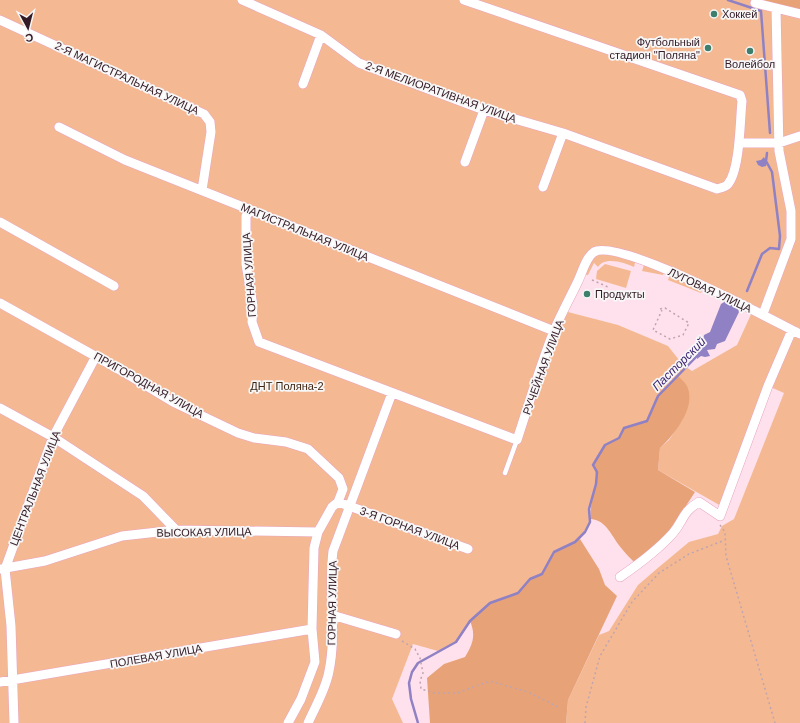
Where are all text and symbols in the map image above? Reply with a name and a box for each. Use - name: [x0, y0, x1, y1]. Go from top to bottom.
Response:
- north arrow: [8, 8, 48, 48]
- place label: Хоккей: [722, 8, 757, 20]
- marker: Хоккей: [709, 9, 719, 19]
- text: С: [24, 31, 34, 44]
- place label: Футбольный стадион "Поляна": [609, 36, 700, 61]
- street label: 2-Я МАГИСТРАЛЬНАЯ УЛИЦА: [53, 39, 202, 117]
- marker: Футбольный стадион "Поляна": [703, 43, 713, 53]
- marker: Волейбол: [745, 46, 755, 56]
- place label: Волейбол: [725, 58, 775, 70]
- street label: 2-Я МЕЛИОРАТИВНАЯ УЛИЦА: [364, 59, 519, 125]
- street label: МАГИСТРАЛЬНАЯ УЛИЦА: [239, 201, 371, 263]
- street label: ГОРНАЯ УЛИЦА: [240, 232, 258, 318]
- street label: ЛУГОВАЯ УЛИЦА: [666, 265, 754, 315]
- place label: Продукты: [595, 288, 645, 300]
- marker: Продукты: [582, 289, 592, 299]
- street label: РУЧЕЙНАЯ УЛИЦА: [520, 317, 566, 416]
- water label: Пасторский: [649, 334, 709, 394]
- street label: ПРИГОРОДНАЯ УЛИЦА: [92, 350, 206, 420]
- park label: ДНТ Поляна-2: [250, 380, 324, 392]
- street label: ЦЕНТРАЛЬНАЯ УЛИЦА: [7, 428, 63, 547]
- street label: 3-Я ГОРНАЯ УЛИЦА: [358, 504, 462, 552]
- street label: ВЫСОКАЯ УЛИЦА: [156, 525, 252, 539]
- street label: ГОРНАЯ УЛИЦА: [325, 560, 339, 645]
- street label: ПОЛЕВАЯ УЛИЦА: [109, 642, 204, 670]

